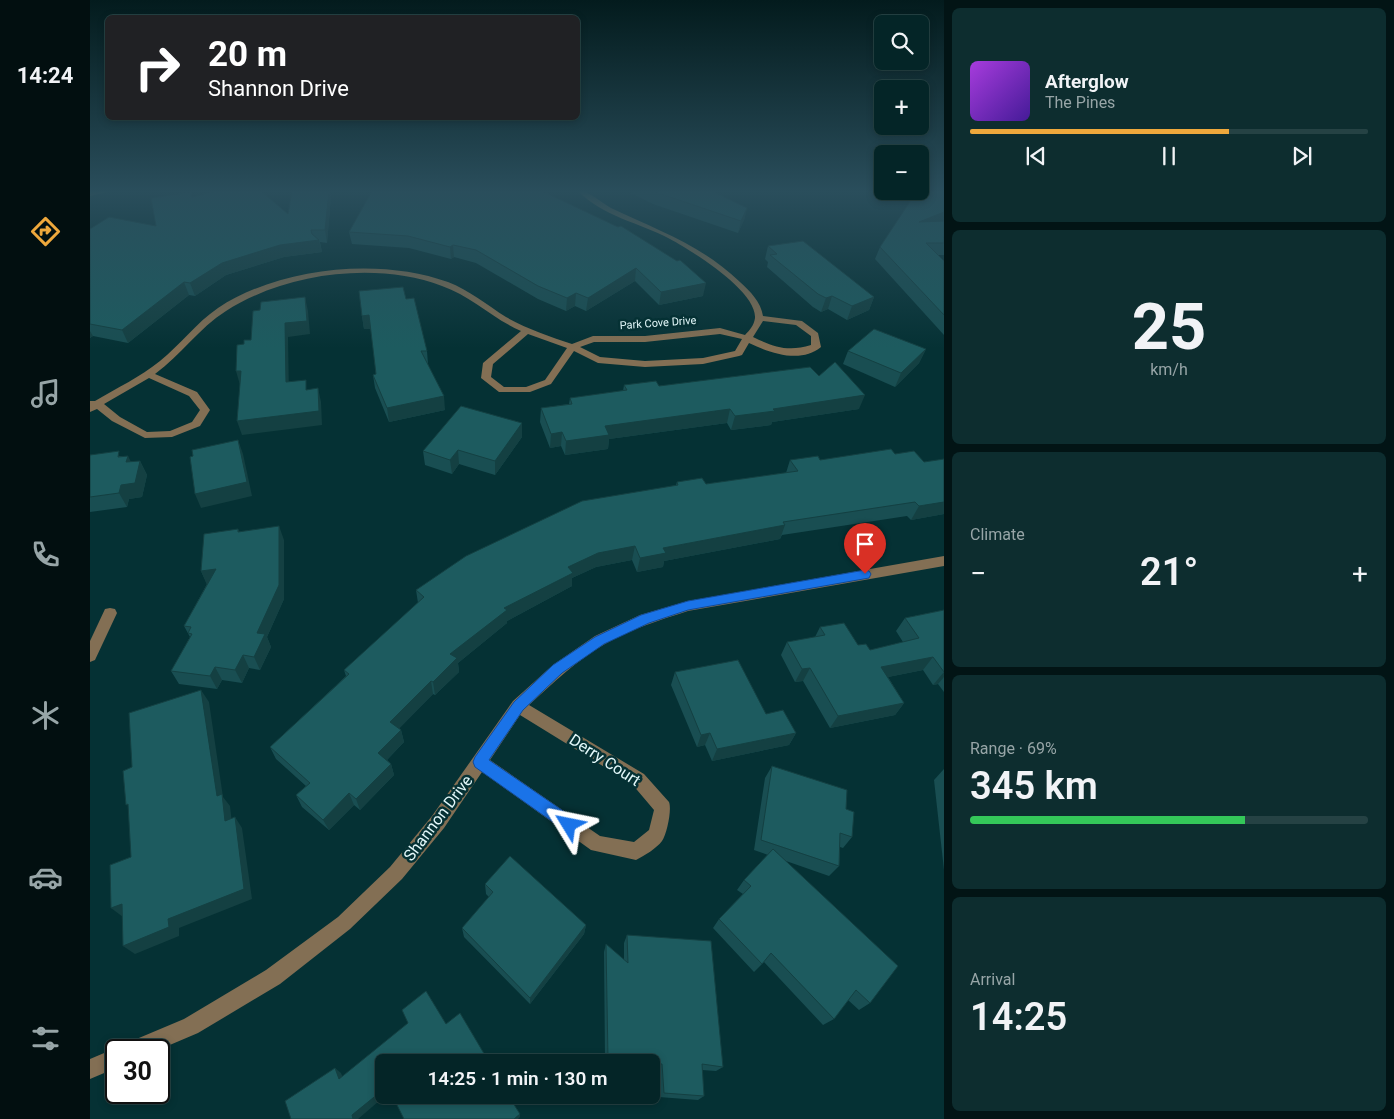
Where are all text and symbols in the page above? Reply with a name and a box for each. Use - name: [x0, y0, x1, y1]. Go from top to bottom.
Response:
- map controls: [874, 15, 929, 200]
- button: search: [874, 15, 929, 70]
- text: 20 m: [208, 34, 287, 75]
- icon: right: [125, 35, 190, 100]
- text: 14:24: [17, 63, 73, 88]
- text: Afterglow: [1045, 70, 1129, 93]
- text: Shannon Drive: [208, 76, 349, 101]
- button: +: [874, 80, 929, 135]
- text: The Pines: [1045, 93, 1115, 112]
- icon: previous: [1022, 142, 1050, 170]
- icon: pause: [1155, 142, 1183, 170]
- icon: next: [1288, 142, 1316, 170]
- button: −: [874, 145, 929, 200]
- icon: directions: [28, 214, 63, 249]
- text: 25: [1132, 289, 1206, 365]
- street label: Park Cove Drive: [619, 314, 697, 332]
- text: km/h: [1150, 360, 1188, 379]
- icon: music: [28, 376, 63, 411]
- pin: [844, 523, 886, 574]
- text: Climate: [970, 525, 1025, 544]
- icon: arrive: [851, 530, 879, 558]
- icon: phone: [28, 537, 63, 572]
- text: 21°: [1140, 550, 1198, 594]
- text: −: [970, 557, 986, 590]
- text: +: [1352, 557, 1368, 590]
- icon: climate: [28, 698, 63, 733]
- street label: Derry Court: [566, 730, 644, 790]
- text: Range · 69%: [970, 739, 1057, 758]
- text: 345 km: [970, 764, 1098, 808]
- street label: Shannon Drive: [400, 771, 476, 865]
- position arrow: [542, 798, 594, 850]
- icon: car: [28, 860, 63, 895]
- text: Arrival: [970, 970, 1015, 989]
- text: 14:25: [970, 995, 1067, 1039]
- icon: filters: [28, 1021, 63, 1056]
- speed limit sign: 30: [105, 1039, 170, 1104]
- text: 14:25 · 1 min · 130 m: [427, 1067, 608, 1090]

